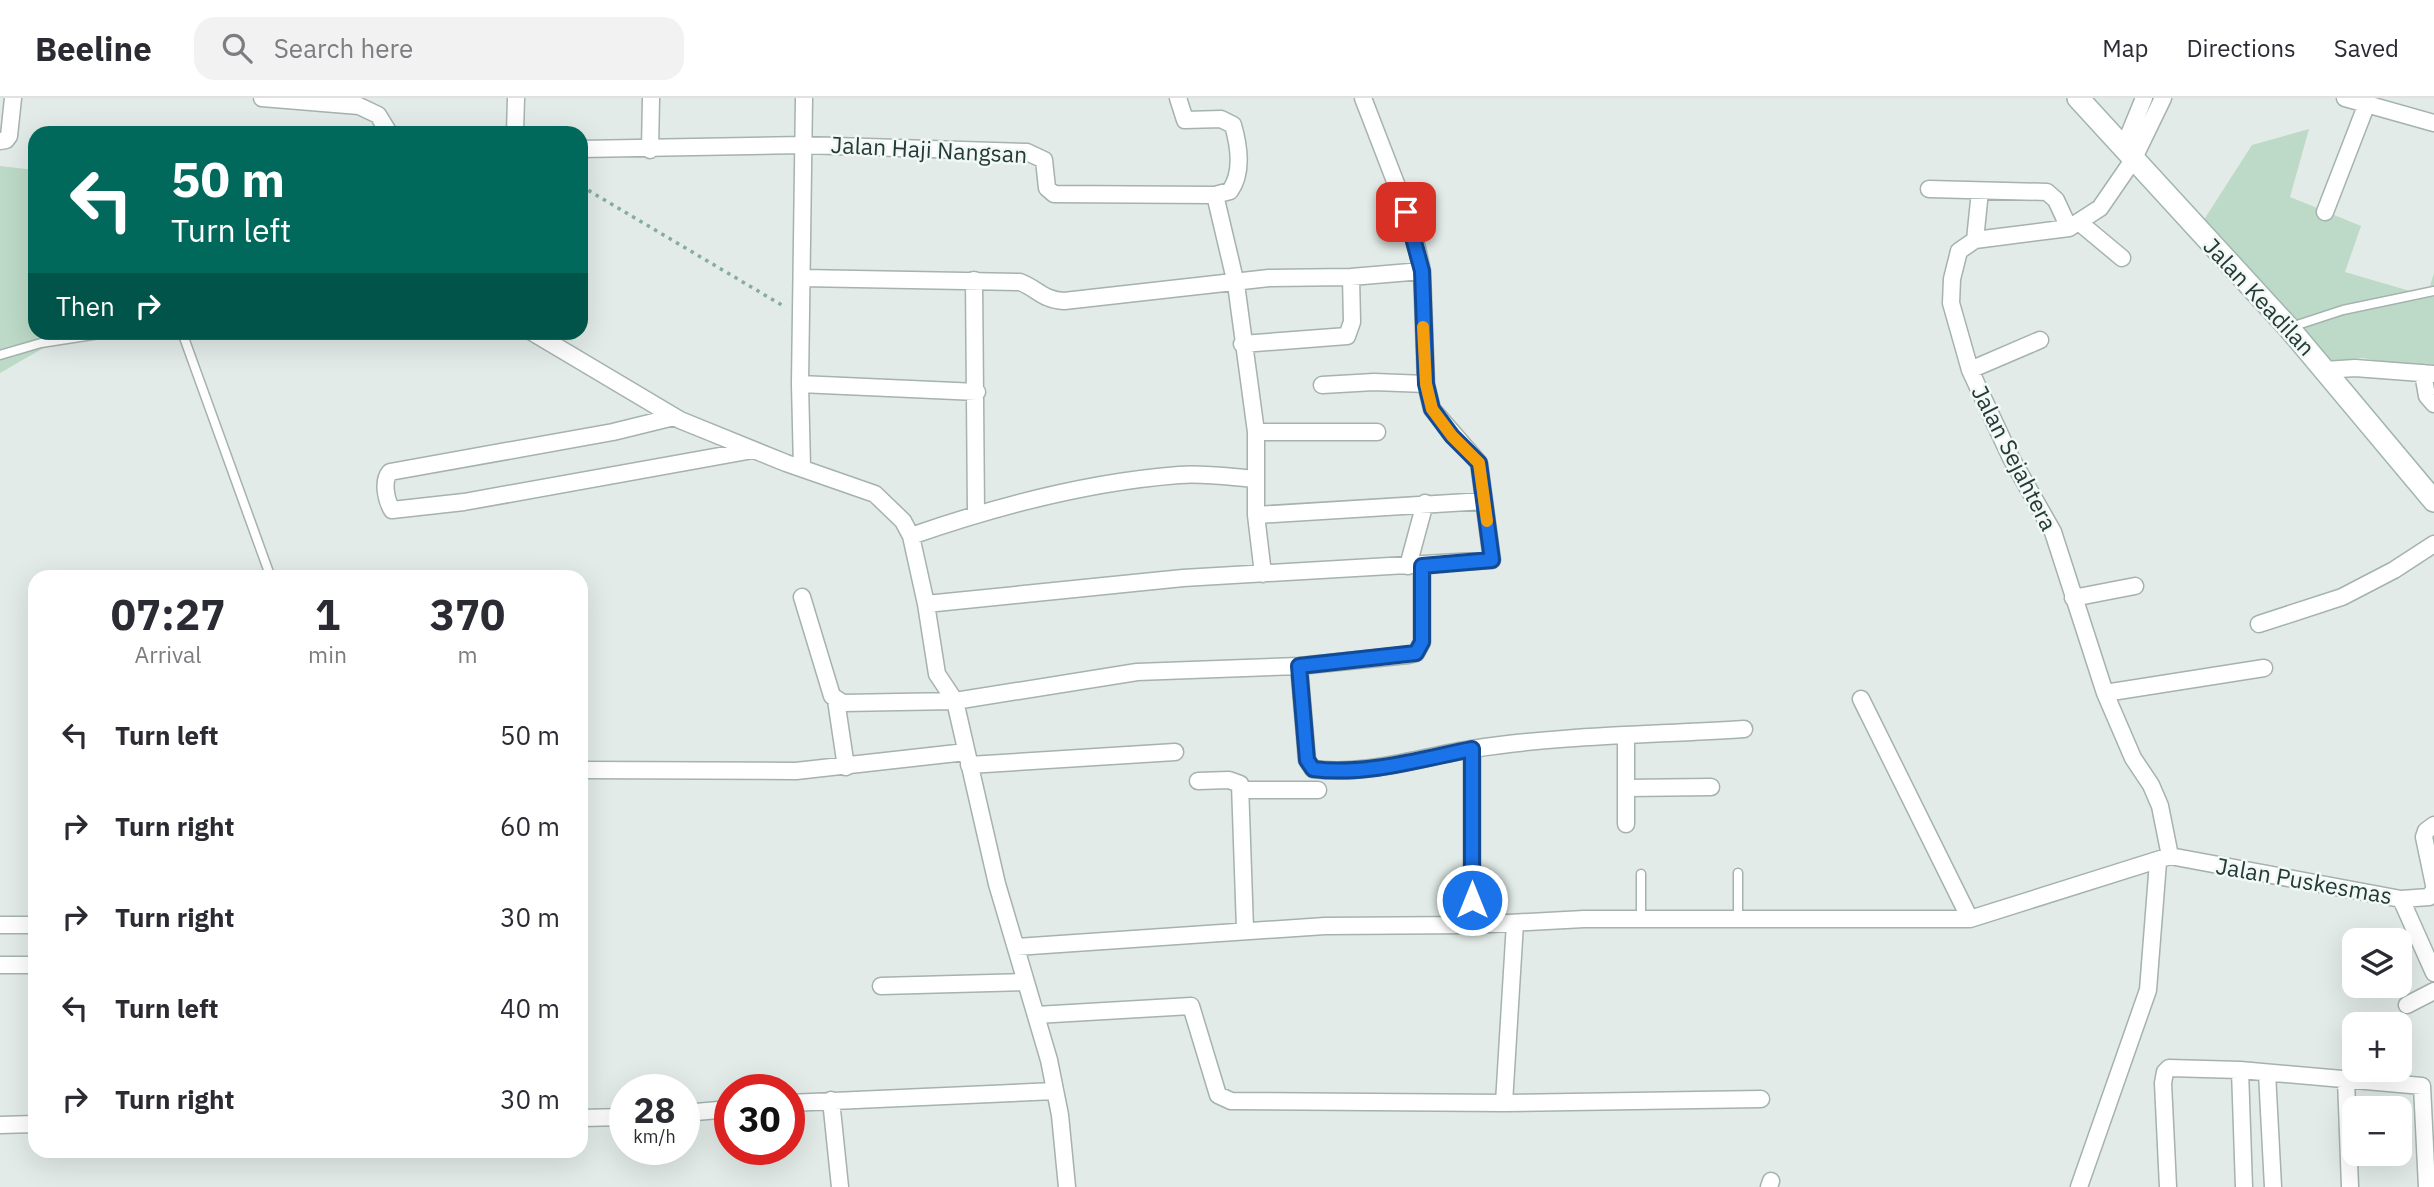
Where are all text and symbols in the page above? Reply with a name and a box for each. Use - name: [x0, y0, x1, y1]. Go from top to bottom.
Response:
- search box: [194, 17, 684, 80]
- text: Beeline: [35, 27, 152, 70]
- icon: search: [218, 29, 256, 67]
- text: Search here: [274, 31, 413, 65]
- text: Map: [2102, 32, 2148, 64]
- text: Directions: [2186, 32, 2296, 64]
- text: Saved: [2334, 32, 2399, 64]
- street label: Jalan Haji Nangsan: [830, 129, 1028, 169]
- text: 50 m: [171, 147, 285, 210]
- icon: left: [56, 154, 147, 245]
- pin: [1376, 182, 1436, 242]
- icon: arrive: [1387, 193, 1425, 231]
- text: Turn left: [171, 209, 291, 251]
- street label: Jalan Keadilan: [2197, 231, 2322, 362]
- icon: right: [129, 287, 167, 325]
- text: Then: [56, 289, 115, 323]
- street label: Jalan Sejahtera: [1965, 380, 2064, 535]
- text: 07:27: [111, 587, 225, 642]
- text: 1: [315, 587, 340, 642]
- text: 370: [430, 587, 505, 642]
- text: Arrival: [135, 639, 202, 669]
- text: min: [308, 639, 347, 669]
- text: m: [457, 639, 478, 669]
- icon: left: [56, 716, 94, 754]
- text: Turn left: [115, 718, 218, 752]
- text: 50 m: [500, 718, 560, 752]
- icon: right: [56, 807, 94, 845]
- text: Turn right: [115, 809, 234, 843]
- text: 60 m: [500, 809, 560, 843]
- street label: Jalan Puskesmas: [2214, 850, 2395, 910]
- position arrow: [1435, 863, 1509, 937]
- icon: right: [56, 898, 94, 936]
- text: Turn right: [115, 900, 234, 934]
- text: 30 m: [500, 900, 560, 934]
- map controls: [2342, 928, 2412, 1166]
- button: layers: [2342, 928, 2412, 998]
- icon: left: [56, 989, 94, 1027]
- text: Turn left: [115, 991, 218, 1025]
- text: 40 m: [500, 991, 560, 1025]
- button: +: [2342, 1012, 2412, 1082]
- speed limit sign: 30: [714, 1074, 805, 1165]
- icon: right: [56, 1080, 94, 1118]
- text: Turn right: [115, 1082, 234, 1116]
- text: 30 m: [500, 1082, 560, 1116]
- text: 28: [633, 1087, 676, 1133]
- button: −: [2342, 1096, 2412, 1166]
- text: km/h: [633, 1125, 676, 1148]

